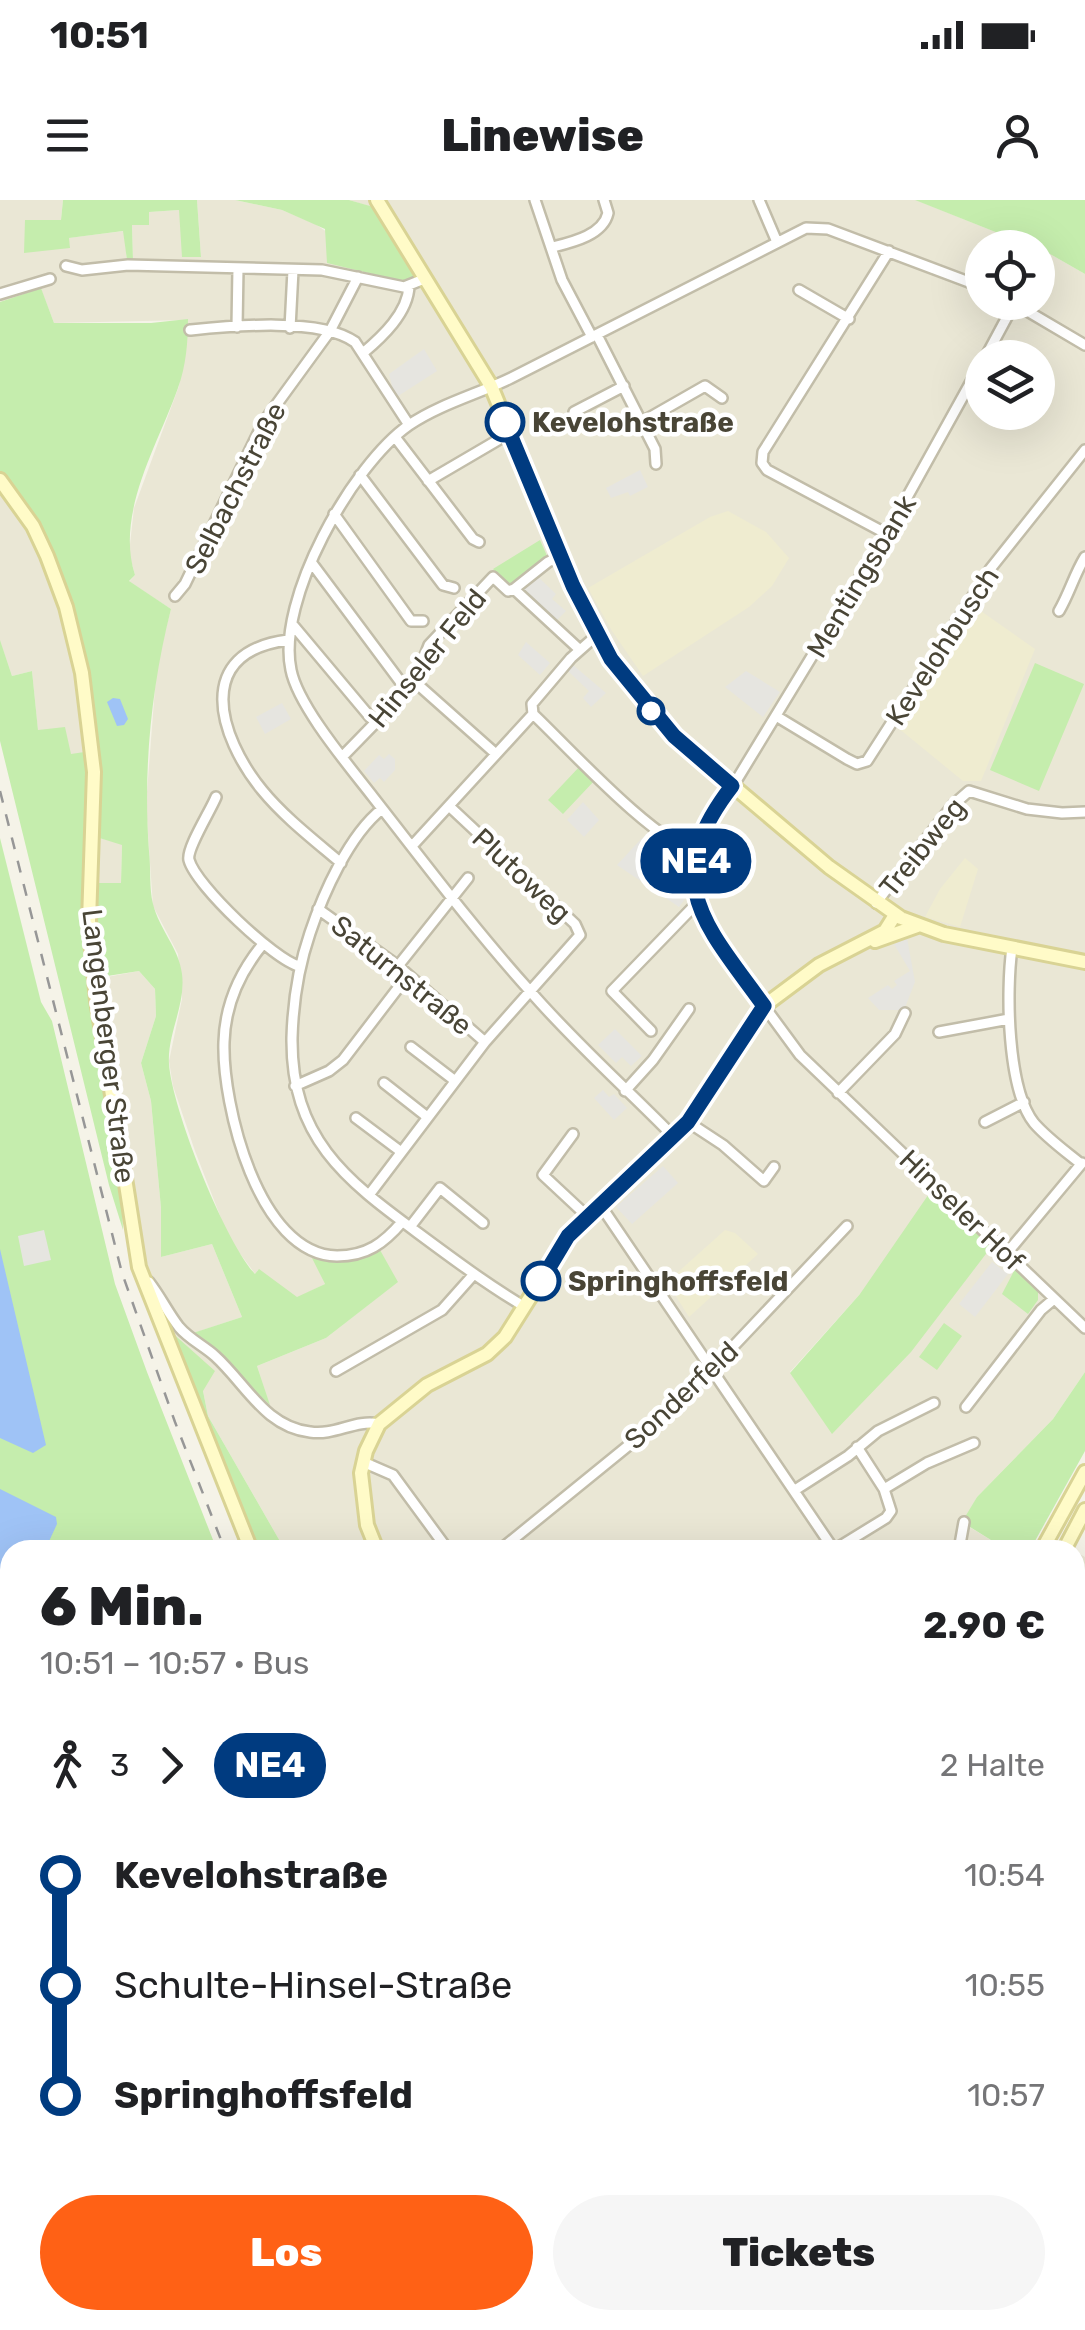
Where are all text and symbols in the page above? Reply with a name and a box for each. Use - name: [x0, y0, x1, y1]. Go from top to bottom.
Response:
- text: 10:51: [50, 12, 149, 58]
- icon: menu: [40, 108, 95, 163]
- icon: person: [990, 108, 1045, 163]
- text: Linewise: [441, 109, 644, 162]
- map controls: [965, 230, 1055, 430]
- button: locate: [965, 230, 1055, 320]
- button: layers: [965, 340, 1055, 430]
- street label: Selbachstraße: [178, 397, 293, 579]
- marker: Kevelohstraße: [486, 403, 524, 441]
- place label: Kevelohstraße: [532, 406, 734, 439]
- street label: Mentingsbank: [800, 488, 923, 664]
- street label: Kevelohbusch: [879, 561, 1006, 732]
- street label: Hinseler Feld: [362, 583, 493, 734]
- unlabelled marker: [638, 698, 664, 724]
- street label: Treibweg: [873, 791, 972, 903]
- street label: Plutoweg: [466, 821, 578, 929]
- line badge: NE4: [638, 828, 754, 894]
- text: NE4: [660, 840, 732, 882]
- street label: Langenberger Straße: [75, 907, 142, 1185]
- street label: Saturnstraße: [325, 909, 479, 1042]
- street label: Hinseler Hof: [893, 1143, 1031, 1278]
- marker: Springhoffsfeld: [522, 1262, 560, 1300]
- place label: Springhoffsfeld: [568, 1265, 788, 1298]
- street label: Sonderfeld: [618, 1335, 745, 1456]
- text: 6 Min.: [40, 1574, 204, 1639]
- text: 2.90 €: [923, 1602, 1045, 1648]
- text: 10:51 – 10:57 · Bus: [40, 1644, 309, 1682]
- icon: walk: [40, 1738, 95, 1793]
- icon: forward: [144, 1738, 199, 1793]
- text: NE4: [234, 1744, 306, 1786]
- text: 3: [110, 1746, 129, 1784]
- text: 2 Halte: [940, 1746, 1045, 1784]
- text: Kevelohstraße: [114, 1852, 388, 1898]
- text: 10:54: [964, 1856, 1045, 1894]
- text: Schulte-Hinsel-Straße: [114, 1962, 512, 2008]
- text: 10:55: [965, 1966, 1045, 2004]
- text: Springhoffsfeld: [114, 2072, 413, 2118]
- text: 10:57: [967, 2076, 1045, 2114]
- button: Los: [40, 2195, 533, 2310]
- button: Tickets: [553, 2195, 1045, 2310]

